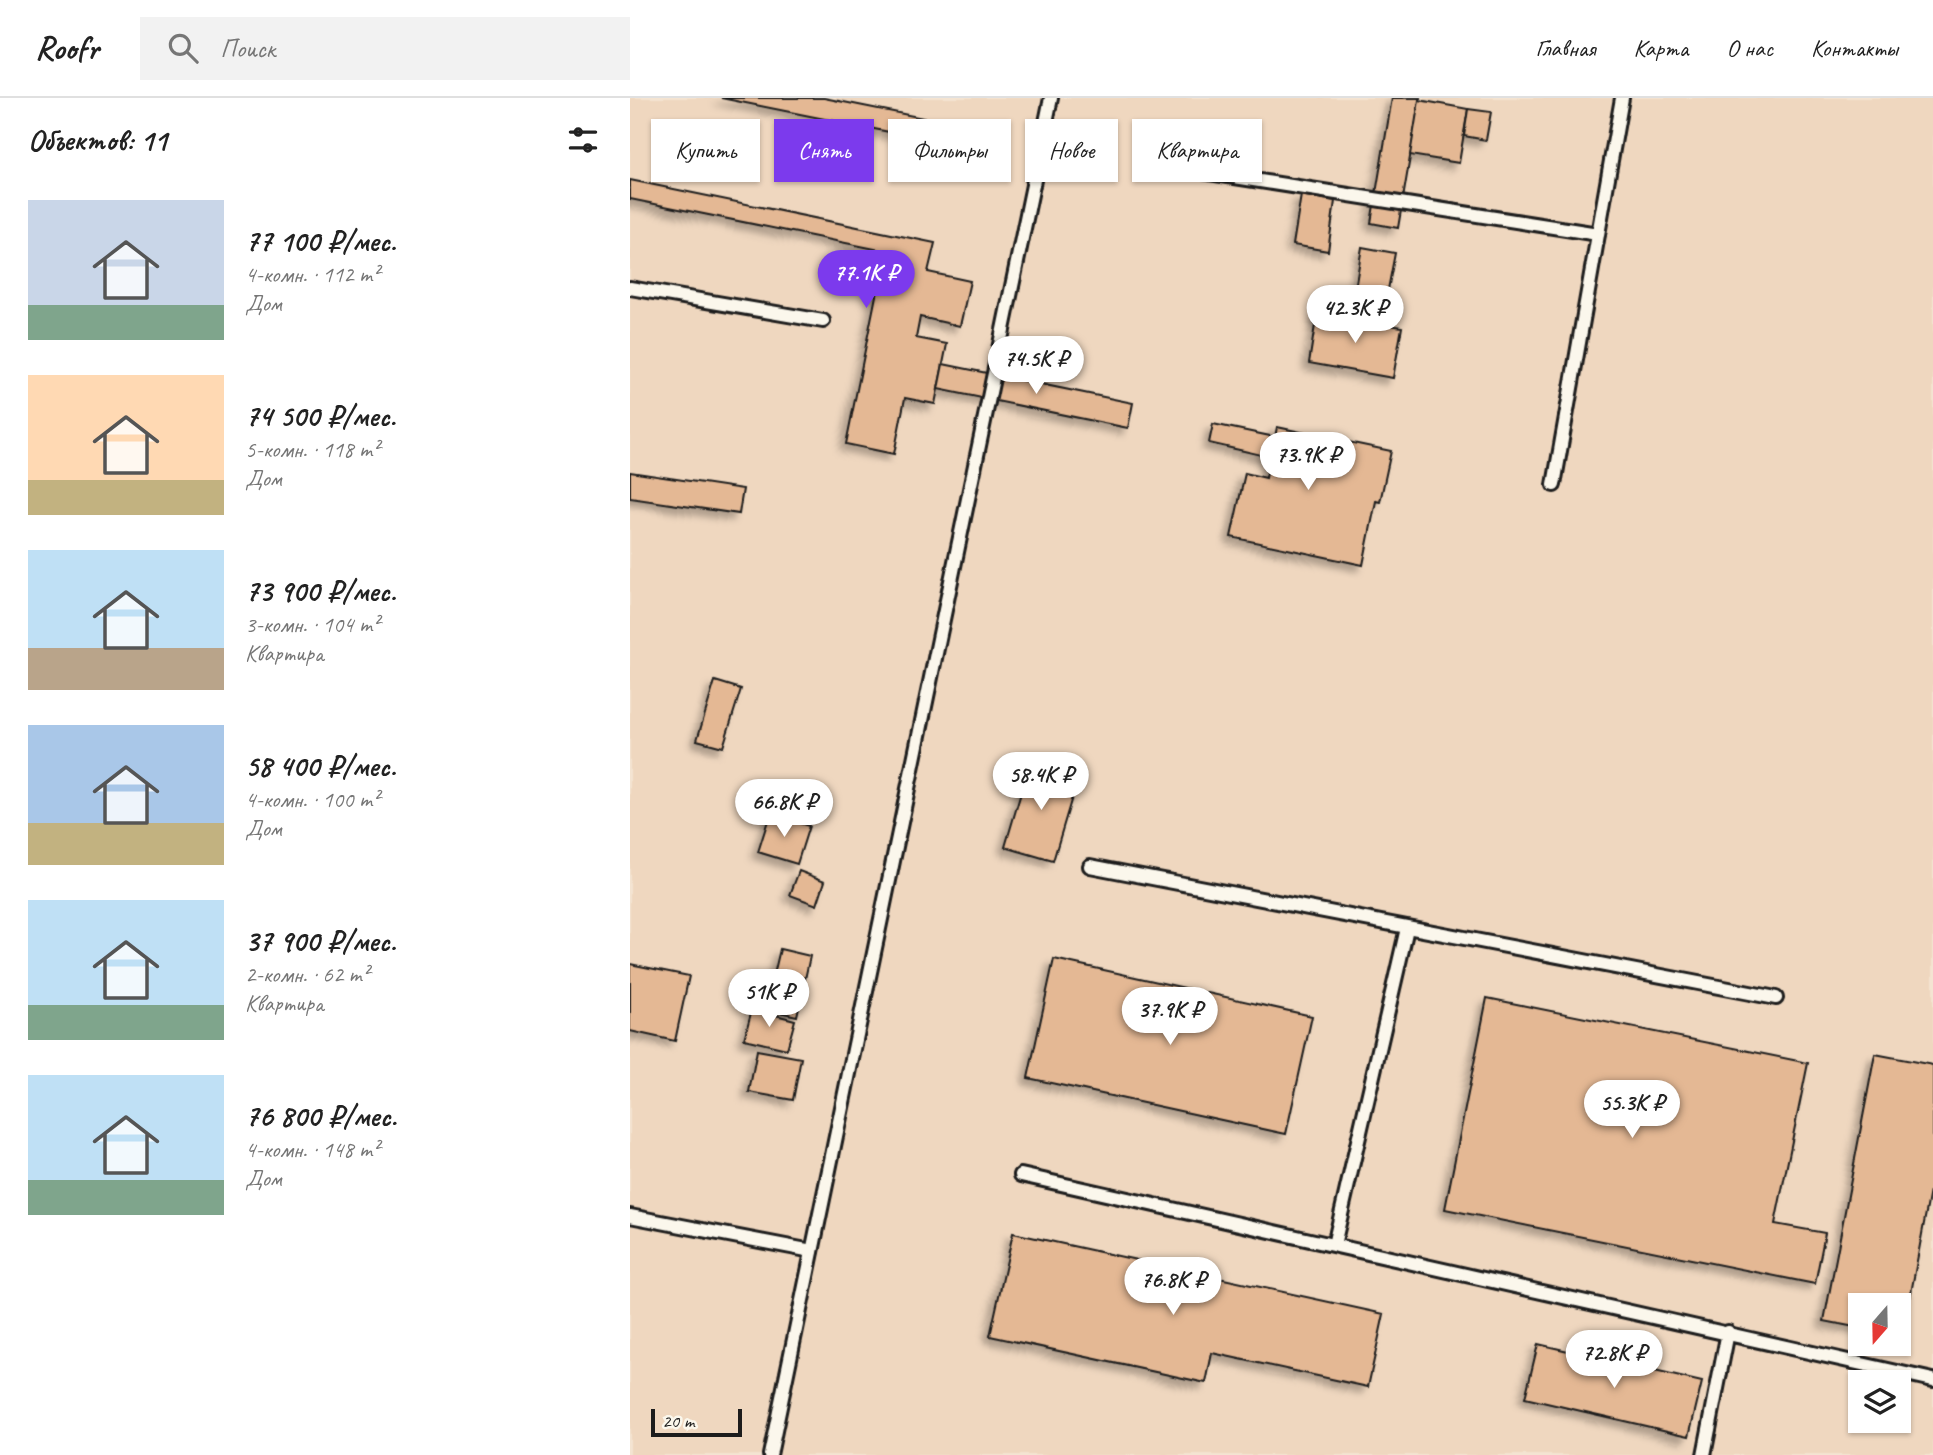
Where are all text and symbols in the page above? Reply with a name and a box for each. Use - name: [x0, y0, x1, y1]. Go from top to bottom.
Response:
- search box: [140, 17, 630, 80]
- text: Roofr: [35, 27, 98, 69]
- icon: search: [164, 29, 202, 67]
- text: Поиск: [220, 32, 275, 65]
- text: Главная: [1535, 33, 1596, 63]
- text: Карта: [1634, 33, 1688, 63]
- text: О нас: [1726, 33, 1773, 63]
- text: Контакты: [1811, 33, 1898, 63]
- chip: Купить: [651, 119, 760, 182]
- chip: Снять: [774, 119, 874, 182]
- chip: Фильтры: [888, 119, 1011, 182]
- chip: Новое: [1025, 119, 1118, 182]
- chip: Квартира: [1132, 119, 1262, 182]
- text: Объектов: 11: [28, 121, 167, 159]
- icon: filters: [564, 121, 602, 159]
- text: 77 100 ₽/мес.: [245, 222, 396, 260]
- icon: home: [84, 228, 168, 312]
- pin: 77.1K ₽: [801, 250, 931, 310]
- text: 77.1K ₽: [834, 258, 898, 287]
- text: 4-комн. · 112 m²: [245, 260, 379, 289]
- pin: 42.3K ₽: [1290, 286, 1420, 345]
- text: Дом: [245, 289, 282, 318]
- text: 42.3K ₽: [1323, 293, 1387, 322]
- pin: 74.5K ₽: [971, 336, 1101, 396]
- text: 74.5K ₽: [1004, 344, 1068, 373]
- text: 74 500 ₽/мес.: [245, 397, 395, 435]
- icon: home: [84, 403, 168, 487]
- pin: 73.9K ₽: [1243, 432, 1373, 492]
- text: 5-комн. · 118 m²: [245, 435, 379, 464]
- text: 73.9K ₽: [1276, 440, 1340, 469]
- text: Дом: [245, 464, 282, 493]
- text: 73 900 ₽/мес.: [245, 572, 396, 610]
- icon: home: [84, 578, 168, 662]
- text: 3-комн. · 104 m²: [245, 610, 379, 639]
- text: Квартира: [245, 639, 323, 668]
- text: 58 400 ₽/мес.: [245, 747, 396, 785]
- pin: 58.4K ₽: [976, 752, 1106, 812]
- icon: home: [84, 753, 168, 837]
- text: 58.4K ₽: [1009, 760, 1073, 789]
- pin: 66.8K ₽: [719, 780, 849, 839]
- text: 4-комн. · 100 m²: [245, 785, 379, 814]
- text: 66.8K ₽: [751, 787, 817, 816]
- text: Дом: [245, 814, 282, 843]
- text: 37 900 ₽/мес.: [245, 922, 396, 960]
- icon: home: [84, 928, 168, 1012]
- text: 2-комн. · 62 m²: [245, 960, 369, 989]
- pin: 51K ₽: [720, 970, 818, 1029]
- text: 51K ₽: [744, 977, 794, 1006]
- pin: 37.9K ₽: [1105, 988, 1235, 1047]
- text: Квартира: [245, 989, 323, 1018]
- text: 37.9K ₽: [1138, 995, 1202, 1024]
- pin: 55.3K ₽: [1567, 1080, 1697, 1140]
- text: 55.3K ₽: [1600, 1088, 1664, 1117]
- text: 76 800 ₽/мес.: [245, 1097, 397, 1135]
- icon: home: [84, 1103, 168, 1187]
- text: 4-комн. · 148 m²: [245, 1135, 379, 1164]
- text: Дом: [245, 1164, 282, 1193]
- pin: 76.8K ₽: [1108, 1258, 1238, 1317]
- text: 76.8K ₽: [1140, 1265, 1206, 1294]
- north arrow: [1848, 1293, 1911, 1356]
- map controls: [1848, 1293, 1911, 1433]
- pin: 72.8K ₽: [1549, 1330, 1679, 1390]
- text: 72.8K ₽: [1582, 1338, 1646, 1367]
- button: layers: [1848, 1370, 1911, 1433]
- scale bar: [651, 1406, 742, 1438]
- text: 20 m: [662, 1409, 694, 1433]

